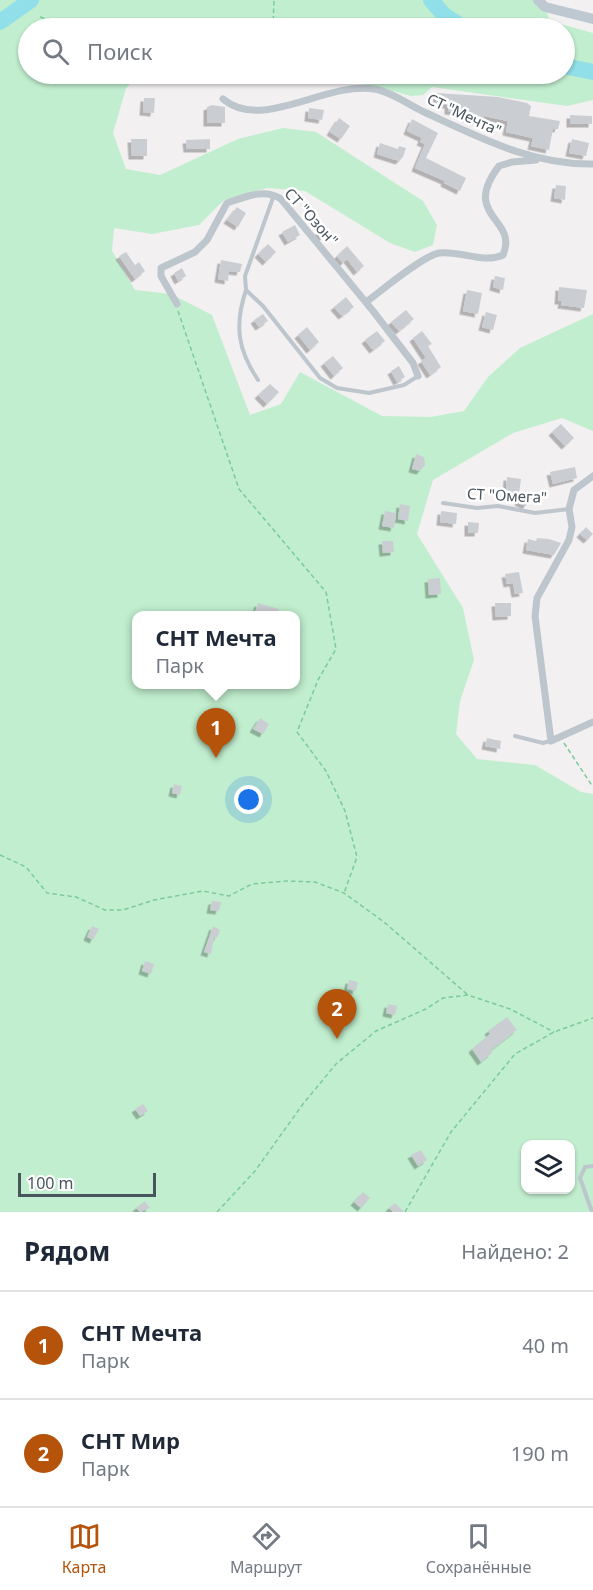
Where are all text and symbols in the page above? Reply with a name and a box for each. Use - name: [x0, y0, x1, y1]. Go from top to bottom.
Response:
- search box: [18, 18, 575, 84]
- icon: search: [39, 35, 72, 68]
- text: Поиск: [87, 36, 152, 66]
- street label: СТ "Мечта": [424, 88, 505, 140]
- street label: СТ "Озон": [281, 183, 343, 249]
- street label: СТ "Омега": [467, 483, 548, 507]
- popup: [132, 611, 300, 689]
- text: СНТ Мечта: [155, 622, 277, 652]
- text: Парк: [155, 652, 204, 679]
- pin: 1: [196, 708, 236, 758]
- your location: [234, 785, 263, 814]
- pin: 2: [318, 990, 356, 1039]
- map controls: [521, 1140, 575, 1194]
- button: layers: [521, 1140, 575, 1194]
- scale bar: [18, 1170, 156, 1198]
- text: 100 m: [27, 1172, 74, 1194]
- text: Рядом: [24, 1233, 110, 1269]
- text: Найдено: 2: [461, 1238, 569, 1265]
- text: СНТ Мечта: [81, 1317, 202, 1347]
- text: 1: [38, 1332, 49, 1359]
- text: 40 m: [522, 1332, 569, 1359]
- text: Парк: [81, 1347, 130, 1374]
- text: СНТ Мир: [81, 1425, 180, 1455]
- text: 2: [38, 1440, 49, 1467]
- text: 190 m: [511, 1440, 569, 1467]
- text: Парк: [81, 1455, 130, 1482]
- tab: Карта: [62, 1520, 106, 1578]
- tab: Маршрут: [230, 1520, 302, 1578]
- tab: Сохранённые: [426, 1520, 531, 1578]

